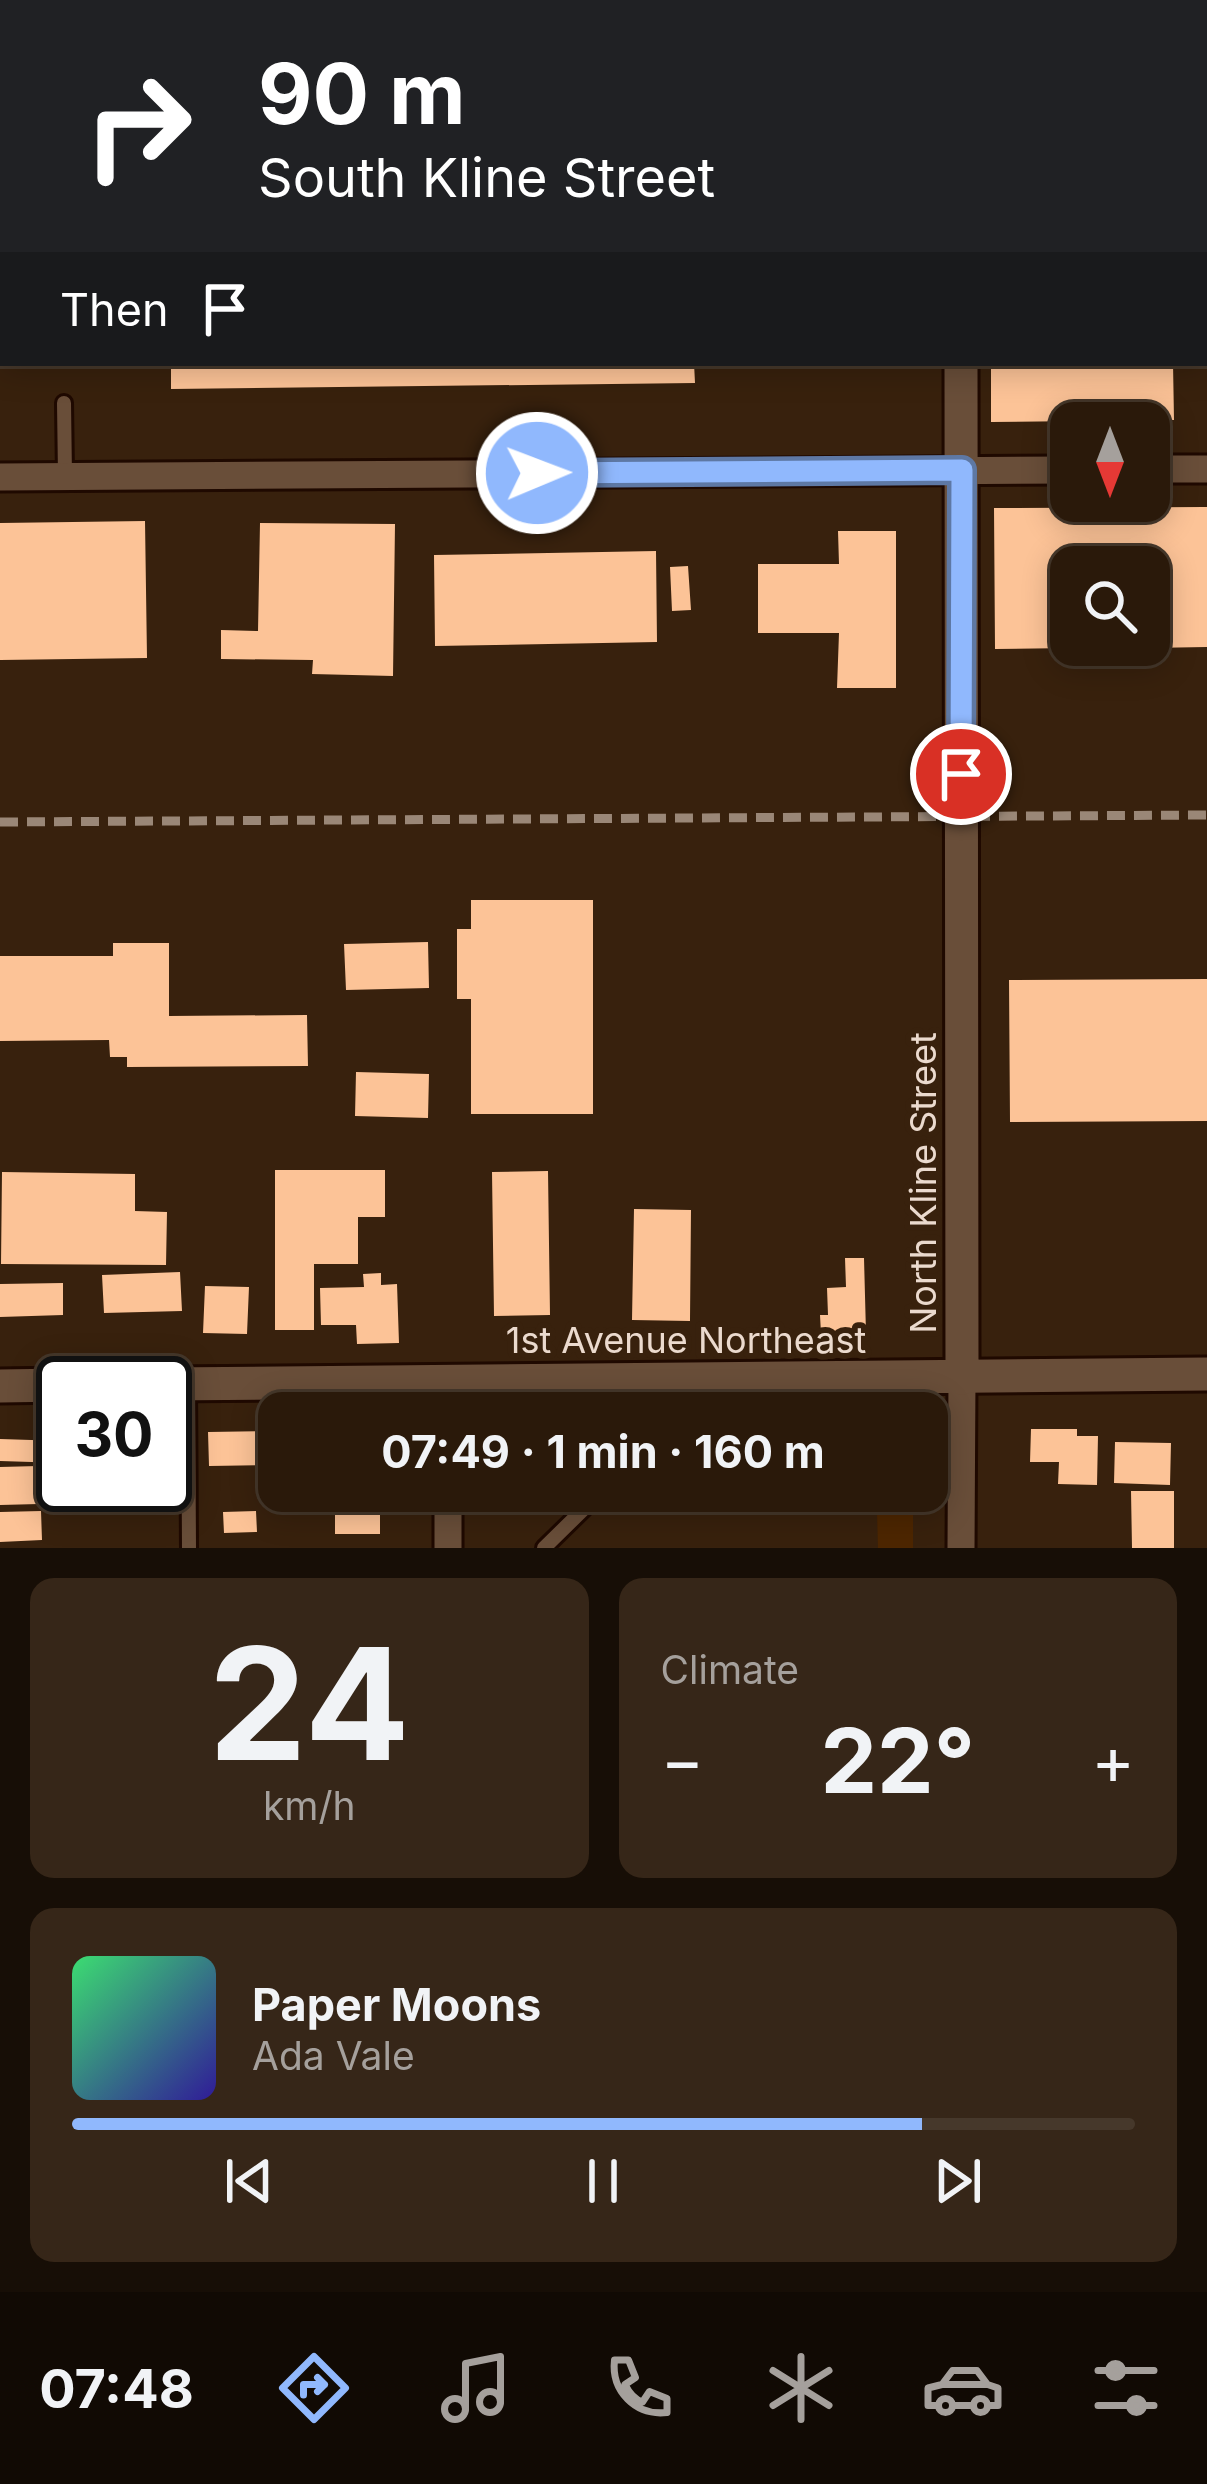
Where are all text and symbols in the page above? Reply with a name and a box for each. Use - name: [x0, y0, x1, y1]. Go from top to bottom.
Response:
- text: 90 m: [258, 43, 466, 144]
- icon: right: [60, 48, 216, 204]
- text: South Kline Street: [258, 145, 715, 210]
- icon: arrive: [192, 276, 258, 342]
- text: Then: [60, 282, 168, 337]
- north arrow: [1050, 402, 1170, 522]
- map controls: [1050, 402, 1170, 666]
- position arrow: [474, 410, 600, 536]
- button: search: [1050, 546, 1170, 666]
- pin: [910, 723, 1012, 825]
- icon: arrive: [928, 741, 994, 807]
- street label: North Kline Street: [901, 1032, 945, 1334]
- street label: 1st Avenue Northeast: [506, 1318, 866, 1362]
- speed limit sign: 30: [36, 1356, 192, 1512]
- text: 07:49 · 1 min · 160 m: [381, 1424, 825, 1479]
- text: 24: [209, 1609, 410, 1798]
- text: Climate: [661, 1646, 799, 1693]
- text: 22°: [820, 1706, 975, 1815]
- text: −: [661, 1720, 704, 1800]
- text: +: [1091, 1720, 1135, 1800]
- text: km/h: [263, 1782, 356, 1829]
- text: Paper Moons: [252, 1977, 541, 2032]
- text: Ada Vale: [252, 2032, 415, 2079]
- icon: previous: [216, 2148, 282, 2214]
- icon: pause: [570, 2148, 636, 2214]
- icon: next: [925, 2148, 991, 2214]
- icon: directions: [272, 2346, 356, 2430]
- icon: music: [434, 2346, 518, 2430]
- icon: phone: [597, 2346, 681, 2430]
- icon: climate: [759, 2346, 843, 2430]
- icon: car: [921, 2346, 1005, 2430]
- icon: filters: [1084, 2346, 1168, 2430]
- text: 07:48: [39, 2356, 194, 2421]

